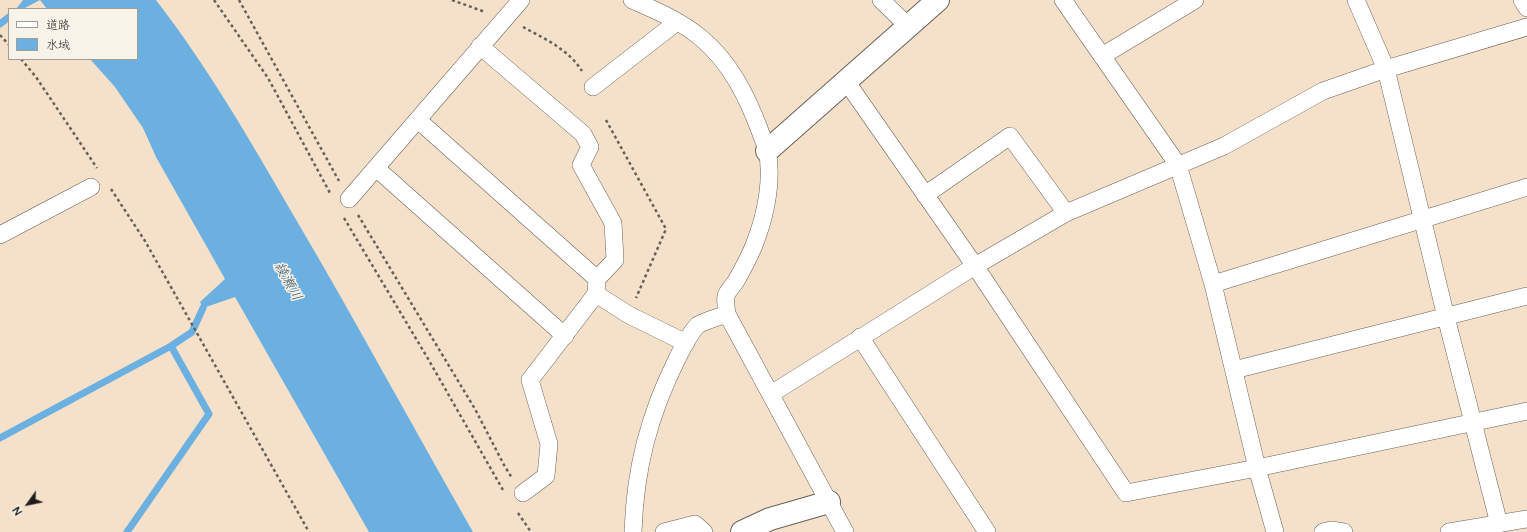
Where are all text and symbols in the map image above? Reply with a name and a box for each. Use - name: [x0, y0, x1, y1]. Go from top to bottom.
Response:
- legend: [8, 8, 138, 60]
- text: 道路: [46, 17, 70, 34]
- text: 水域: [46, 37, 70, 54]
- water label: 綾瀬川: [269, 260, 305, 304]
- north arrow: [8, 484, 48, 524]
- text: N: [9, 504, 26, 518]

